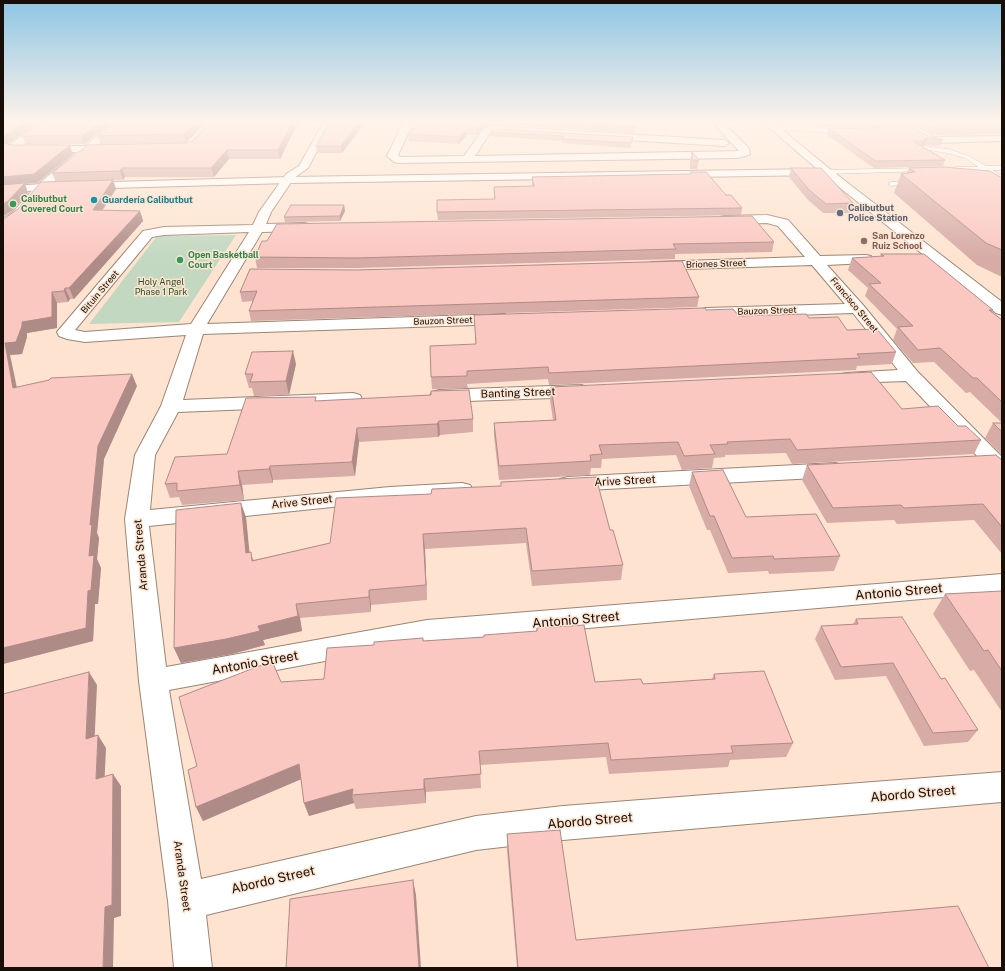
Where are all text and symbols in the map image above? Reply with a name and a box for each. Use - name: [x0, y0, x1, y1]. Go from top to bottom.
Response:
- place label: Calibutbut Covered Court: [21, 194, 83, 215]
- marker: Guardería Calibutbut: [89, 195, 99, 205]
- place label: Guardería Calibutbut: [102, 195, 193, 205]
- marker: Calibutbut Covered Court: [8, 199, 18, 209]
- place label: Calibutbut Police Station: [848, 203, 908, 224]
- marker: Calibutbut Police Station: [835, 208, 845, 218]
- place label: San Lorenzo Ruiz School: [872, 231, 925, 252]
- marker: San Lorenzo Ruiz School: [859, 236, 869, 246]
- place label: Open Basketball Court: [188, 250, 259, 271]
- marker: Open Basketball Court: [175, 255, 185, 265]
- street label: Briones Street: [686, 258, 746, 270]
- street label: Bituin Street: [79, 268, 121, 316]
- street label: Francisco Street: [828, 275, 880, 335]
- park label: Holy Angel Phase 1 Park: [135, 277, 187, 298]
- street label: Bauzon Street: [737, 305, 797, 317]
- street label: Bauzon Street: [413, 315, 473, 327]
- street label: Banting Street: [480, 385, 556, 401]
- street label: Arive Street: [594, 473, 656, 489]
- street label: Arive Street: [271, 492, 333, 512]
- street label: Aranda Street: [131, 519, 151, 591]
- street label: Antonio Street: [855, 580, 943, 604]
- street label: Antonio Street: [532, 608, 620, 632]
- street label: Antonio Street: [210, 648, 300, 678]
- street label: Abordo Street: [870, 783, 956, 805]
- street label: Abordo Street: [547, 810, 633, 832]
- street label: Aranda Street: [170, 840, 194, 912]
- street label: Abordo Street: [230, 863, 316, 897]

